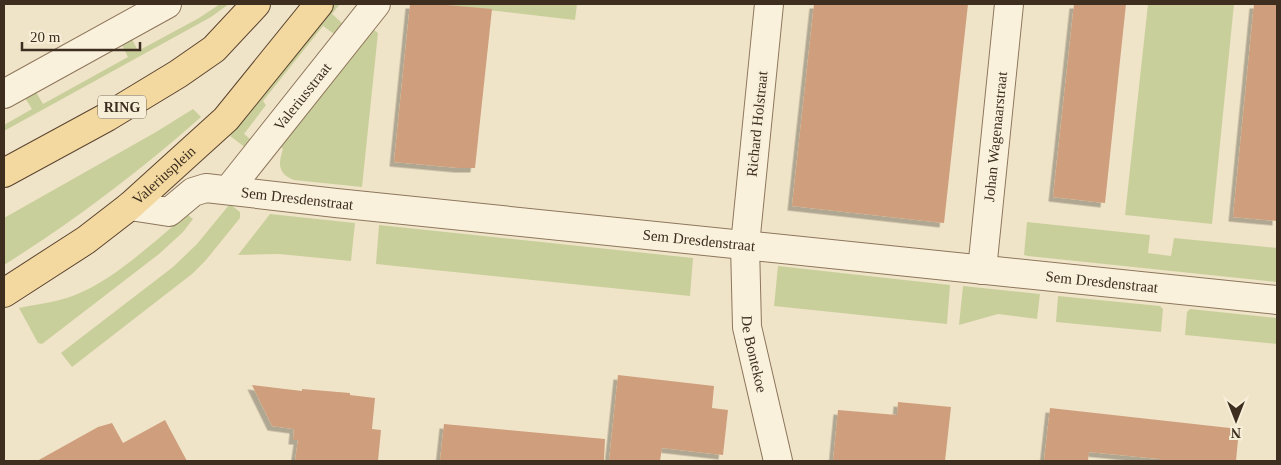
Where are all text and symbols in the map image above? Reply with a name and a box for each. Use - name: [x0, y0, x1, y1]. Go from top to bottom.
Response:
- scale bar: [22, 20, 140, 52]
- text: 20 m: [30, 29, 61, 45]
- street label: Valeriusstraat: [271, 59, 335, 134]
- street label: Richard Holstraat: [743, 70, 771, 178]
- street label: Johan Wagenaarstraat: [981, 70, 1010, 203]
- road number: RING: [98, 95, 146, 118]
- street label: Valeriusplein: [129, 142, 199, 208]
- street label: Sem Dresdenstraat: [240, 184, 355, 213]
- street label: Sem Dresdenstraat: [642, 227, 757, 254]
- street label: Sem Dresdenstraat: [1045, 268, 1160, 296]
- street label: De Bontekoe: [739, 315, 770, 395]
- north arrow: [1211, 395, 1261, 445]
- text: N: [1231, 425, 1241, 440]

